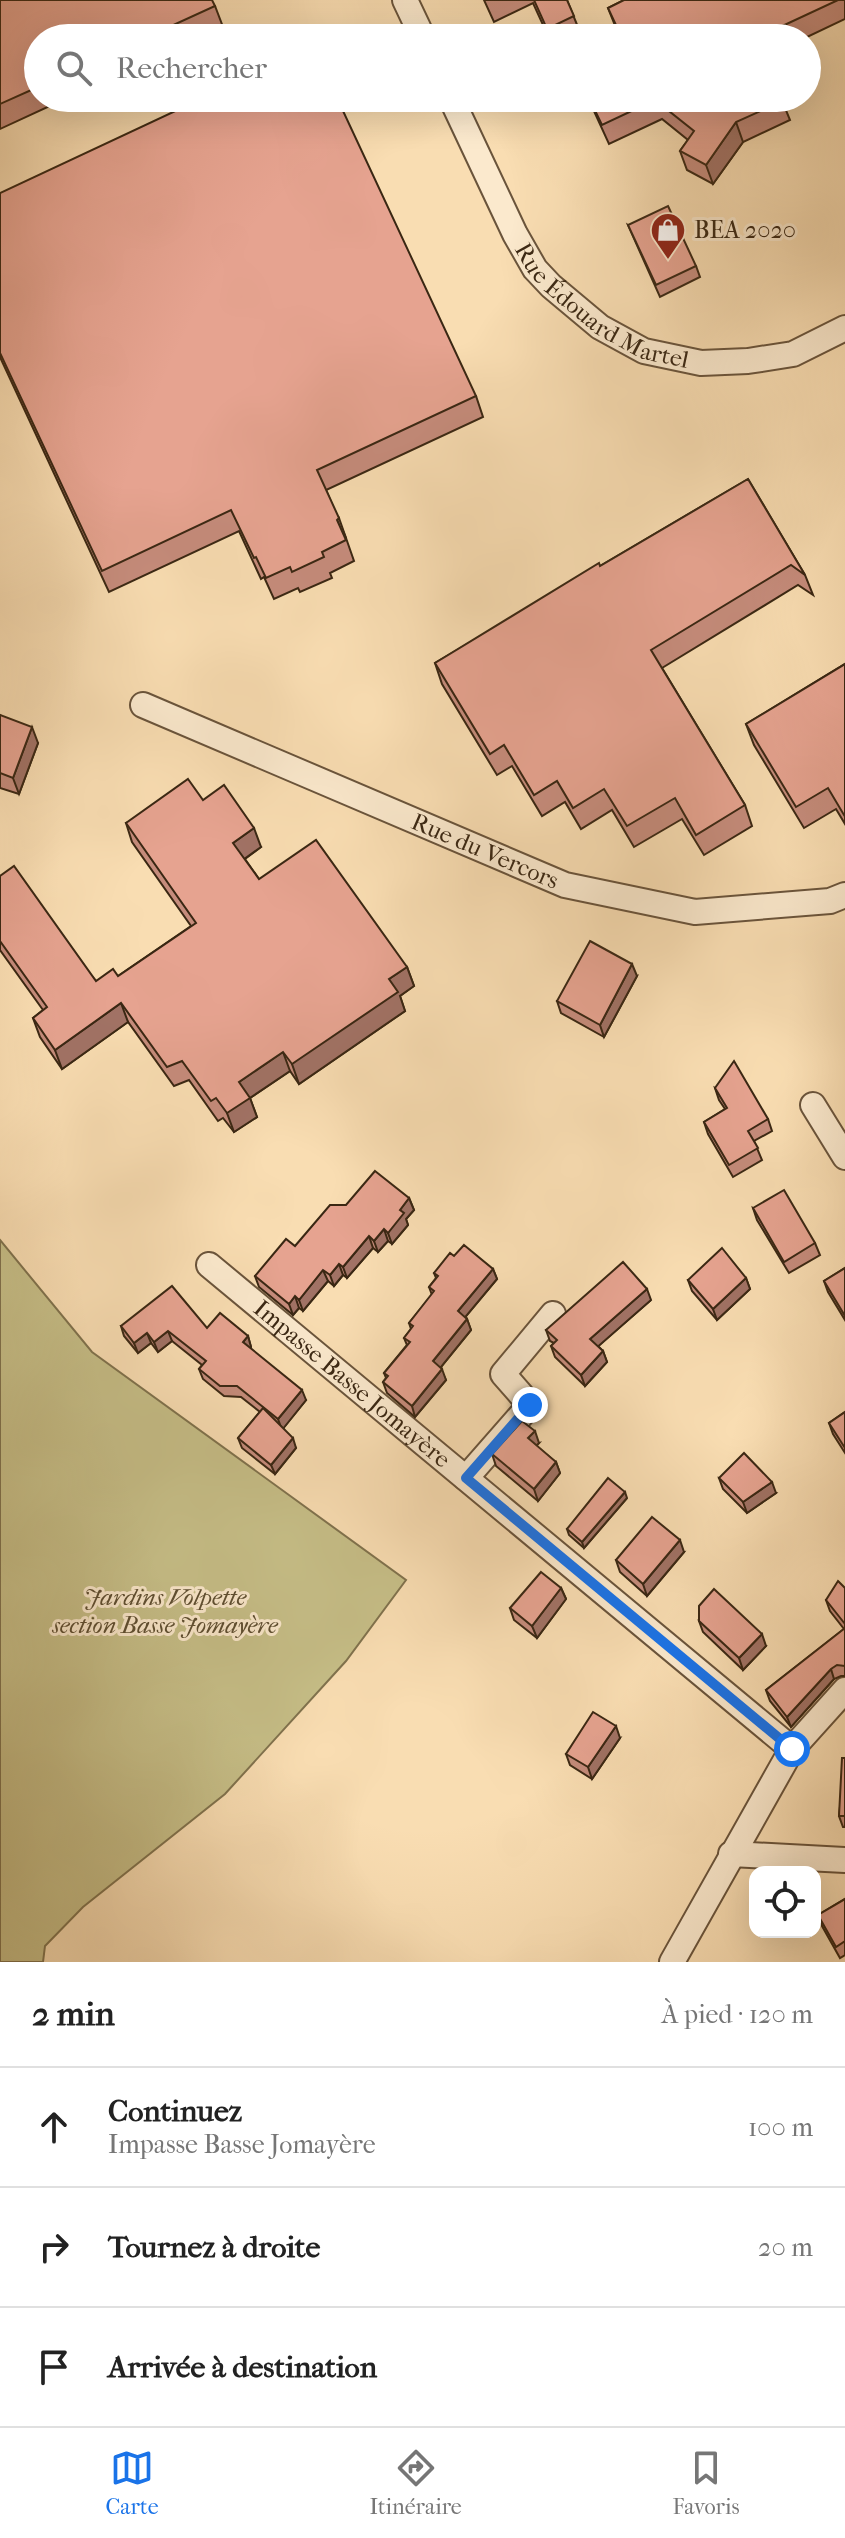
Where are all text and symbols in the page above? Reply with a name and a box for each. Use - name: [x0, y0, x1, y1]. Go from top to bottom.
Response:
- search box: [24, 24, 821, 112]
- icon: search: [52, 46, 96, 90]
- text: Rechercher: [116, 51, 267, 86]
- shop icon: BEA 2020: [649, 211, 687, 261]
- place label: BEA 2020: [694, 216, 796, 244]
- street label: Rue Édouard Martel: [509, 238, 692, 374]
- street label: Rue du Vercors: [407, 807, 563, 895]
- street label: Impasse Basse Jomayère: [248, 1294, 456, 1474]
- route end: [512, 1387, 548, 1423]
- park label: Jardins Volpette section Basse Jomayère: [51, 1583, 279, 1639]
- route start: [774, 1731, 810, 1767]
- map controls: [749, 1866, 821, 1938]
- button: locate: [749, 1866, 821, 1938]
- text: 2 min: [32, 1994, 115, 2034]
- text: À pied · 120 m: [661, 1999, 813, 2030]
- text: Continuez: [108, 2094, 242, 2129]
- icon: ahead: [32, 2105, 76, 2149]
- text: 100 m: [748, 2112, 813, 2143]
- text: Impasse Basse Jomayère: [108, 2129, 376, 2160]
- icon: right: [32, 2225, 76, 2269]
- text: Tournez à droite: [108, 2230, 320, 2265]
- text: 20 m: [758, 2232, 813, 2263]
- icon: arrive: [32, 2345, 76, 2389]
- text: Arrivée à destination: [108, 2350, 377, 2385]
- tab: Carte: [105, 2446, 159, 2520]
- tab: Itinéraire: [369, 2446, 462, 2520]
- tab: Favoris: [673, 2446, 740, 2520]

